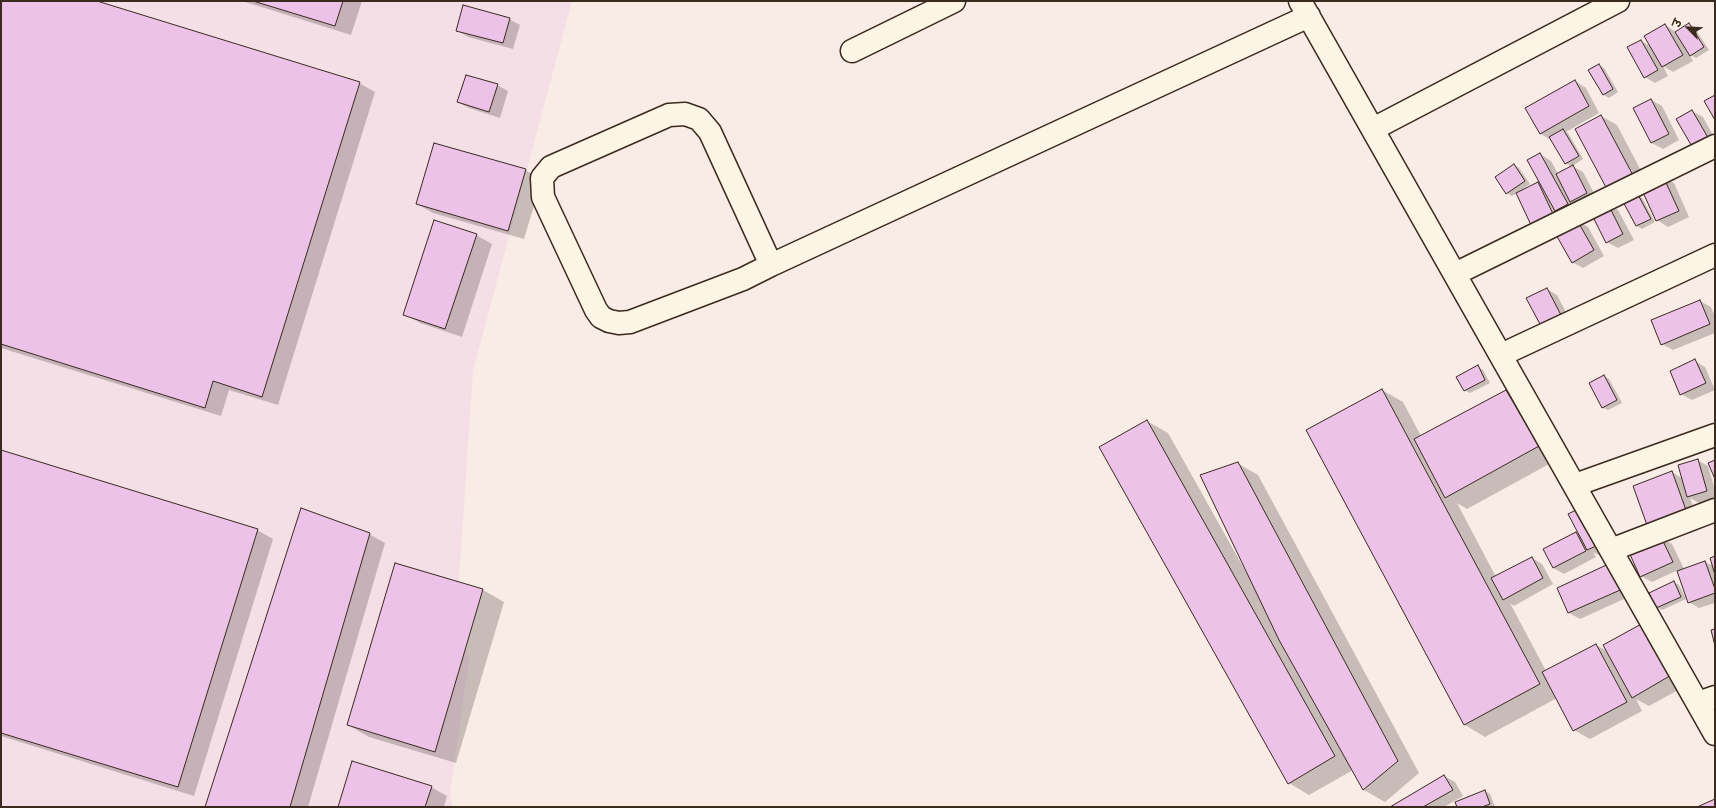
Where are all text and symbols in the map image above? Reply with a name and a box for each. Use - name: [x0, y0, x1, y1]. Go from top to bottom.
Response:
- north arrow: [1668, 8, 1708, 48]
- text: उ: [1669, 17, 1685, 29]

